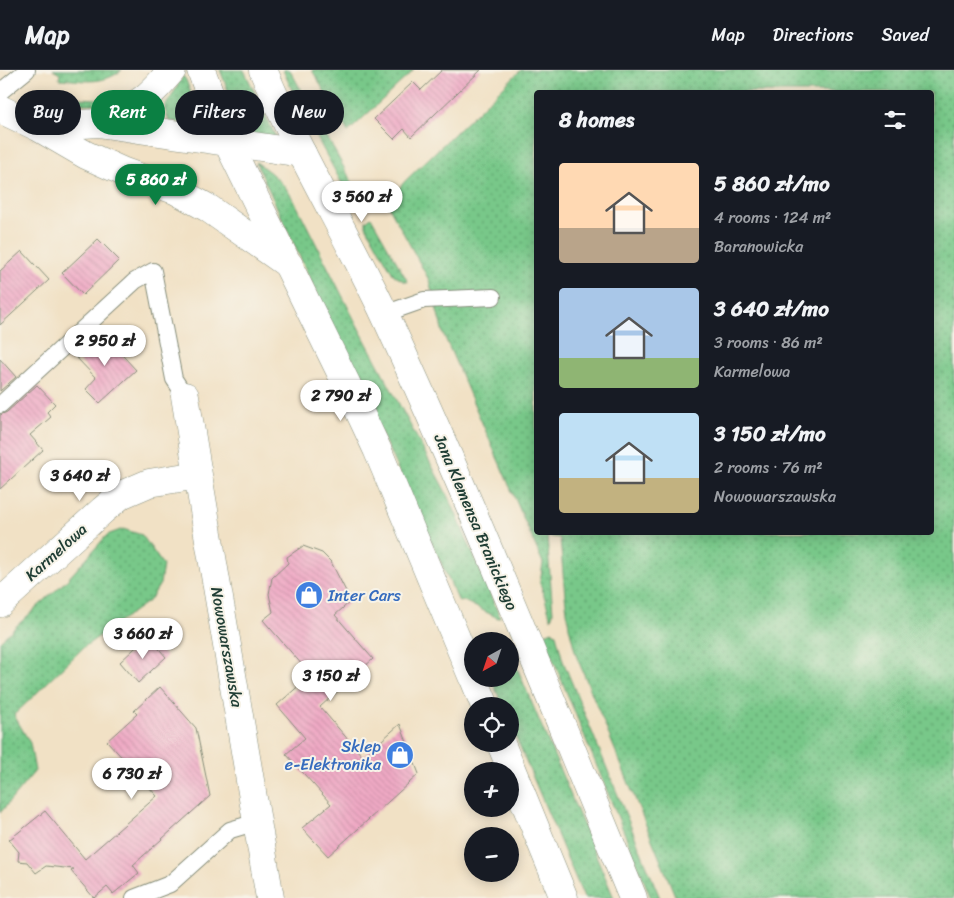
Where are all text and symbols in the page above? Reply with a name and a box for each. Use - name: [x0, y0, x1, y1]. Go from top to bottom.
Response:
- text: Map: [25, 14, 69, 56]
- text: Map: [712, 19, 745, 51]
- text: Directions: [773, 19, 854, 51]
- text: Saved: [882, 19, 929, 51]
- chip: Buy: [15, 90, 81, 135]
- chip: Rent: [91, 90, 165, 135]
- chip: Filters: [175, 90, 264, 135]
- chip: New: [274, 90, 344, 135]
- text: 8 homes: [559, 101, 634, 139]
- icon: filters: [881, 106, 909, 134]
- pin: 5 860 zł: [104, 164, 208, 206]
- text: 5 860 zł: [126, 165, 186, 194]
- text: 5 860 zł/mo: [714, 165, 830, 203]
- pin: 3 560 zł: [310, 180, 414, 223]
- text: 3 560 zł: [333, 182, 391, 211]
- icon: home: [599, 183, 659, 243]
- text: 4 rooms · 124 m²: [714, 203, 831, 232]
- text: Baranowicka: [714, 232, 803, 261]
- text: 3 640 zł/mo: [714, 290, 829, 328]
- icon: home: [599, 308, 659, 368]
- pin: 2 950 zł: [53, 324, 157, 367]
- text: 2 950 zł: [75, 326, 135, 355]
- text: 3 rooms · 86 m²: [714, 328, 823, 357]
- text: Karmelowa: [714, 357, 790, 386]
- pin: 2 790 zł: [289, 380, 393, 422]
- text: 2 790 zł: [311, 381, 371, 410]
- text: 3 150 zł/mo: [714, 415, 826, 453]
- street label: Jana Klemensa Branickiego: [425, 428, 526, 615]
- icon: home: [599, 433, 659, 493]
- text: 2 rooms · 76 m²: [714, 453, 823, 482]
- pin: 3 640 zł: [28, 460, 132, 502]
- text: 3 640 zł: [50, 461, 110, 490]
- text: Nowowarszawska: [714, 482, 836, 511]
- street label: Karmelowa: [18, 516, 94, 588]
- shop icon: Inter Cars: [294, 580, 324, 610]
- place label: Inter Cars: [327, 581, 401, 610]
- street label: Nowowarszawska: [202, 584, 252, 711]
- pin: 3 660 zł: [91, 618, 195, 660]
- text: 3 660 zł: [114, 619, 172, 648]
- north arrow: [464, 632, 519, 688]
- map controls: [464, 632, 519, 882]
- pin: 3 150 zł: [279, 660, 383, 702]
- text: 3 150 zł: [303, 661, 359, 690]
- button: locate: [464, 697, 519, 752]
- place label: Sklep e-Elektronika: [285, 732, 382, 779]
- shop icon: Sklep e-Elektronika: [385, 740, 415, 770]
- pin: 6 730 zł: [80, 758, 184, 800]
- text: 6 730 zł: [103, 759, 161, 788]
- button: +: [464, 762, 519, 817]
- button: −: [464, 827, 519, 882]

